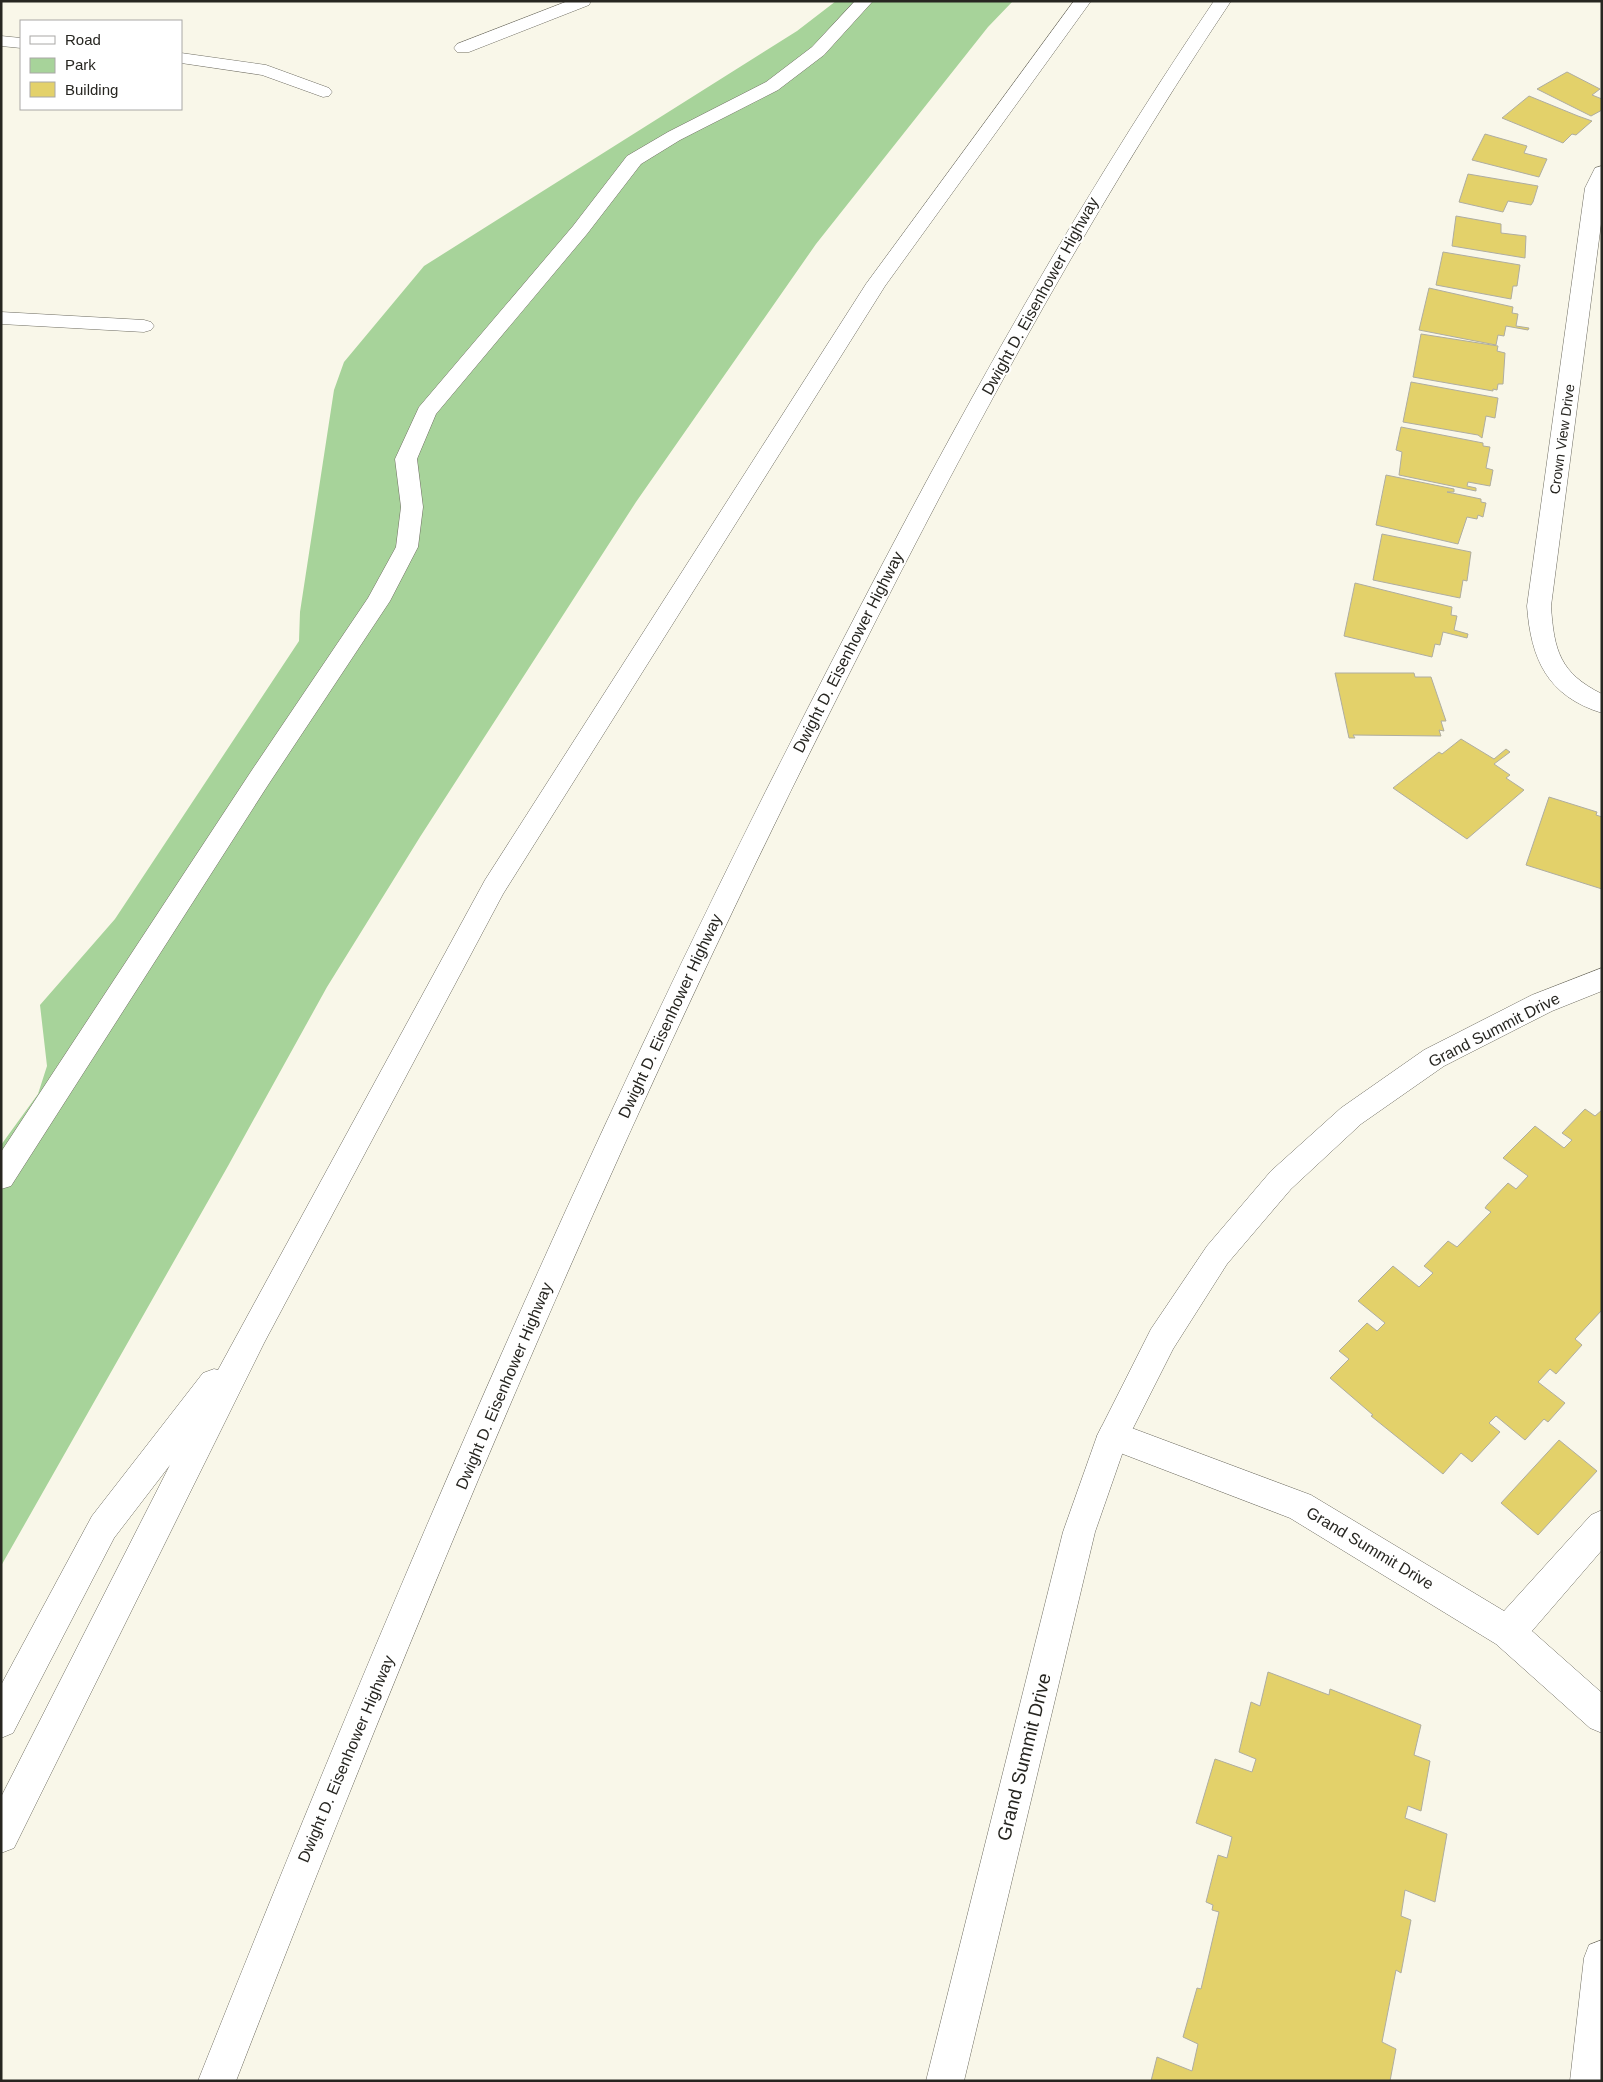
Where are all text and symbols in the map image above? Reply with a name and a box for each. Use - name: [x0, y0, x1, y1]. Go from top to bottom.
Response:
- legend: [20, 20, 182, 110]
- text: Road: [65, 31, 101, 48]
- text: Park: [65, 56, 96, 73]
- text: Building: [65, 81, 118, 98]
- street label: Dwight D. Eisenhower Highway: [978, 194, 1102, 398]
- street label: Crown View Drive: [1546, 383, 1578, 495]
- street label: Dwight D. Eisenhower Highway: [790, 549, 906, 755]
- street label: Dwight D. Eisenhower Highway: [615, 911, 725, 1121]
- street label: Grand Summit Drive: [1426, 989, 1563, 1070]
- street label: Dwight D. Eisenhower Highway: [453, 1280, 555, 1492]
- street label: Grand Summit Drive: [1304, 1503, 1437, 1593]
- street label: Dwight D. Eisenhower Highway: [295, 1653, 397, 1865]
- street label: Grand Summit Drive: [993, 1671, 1055, 1843]

